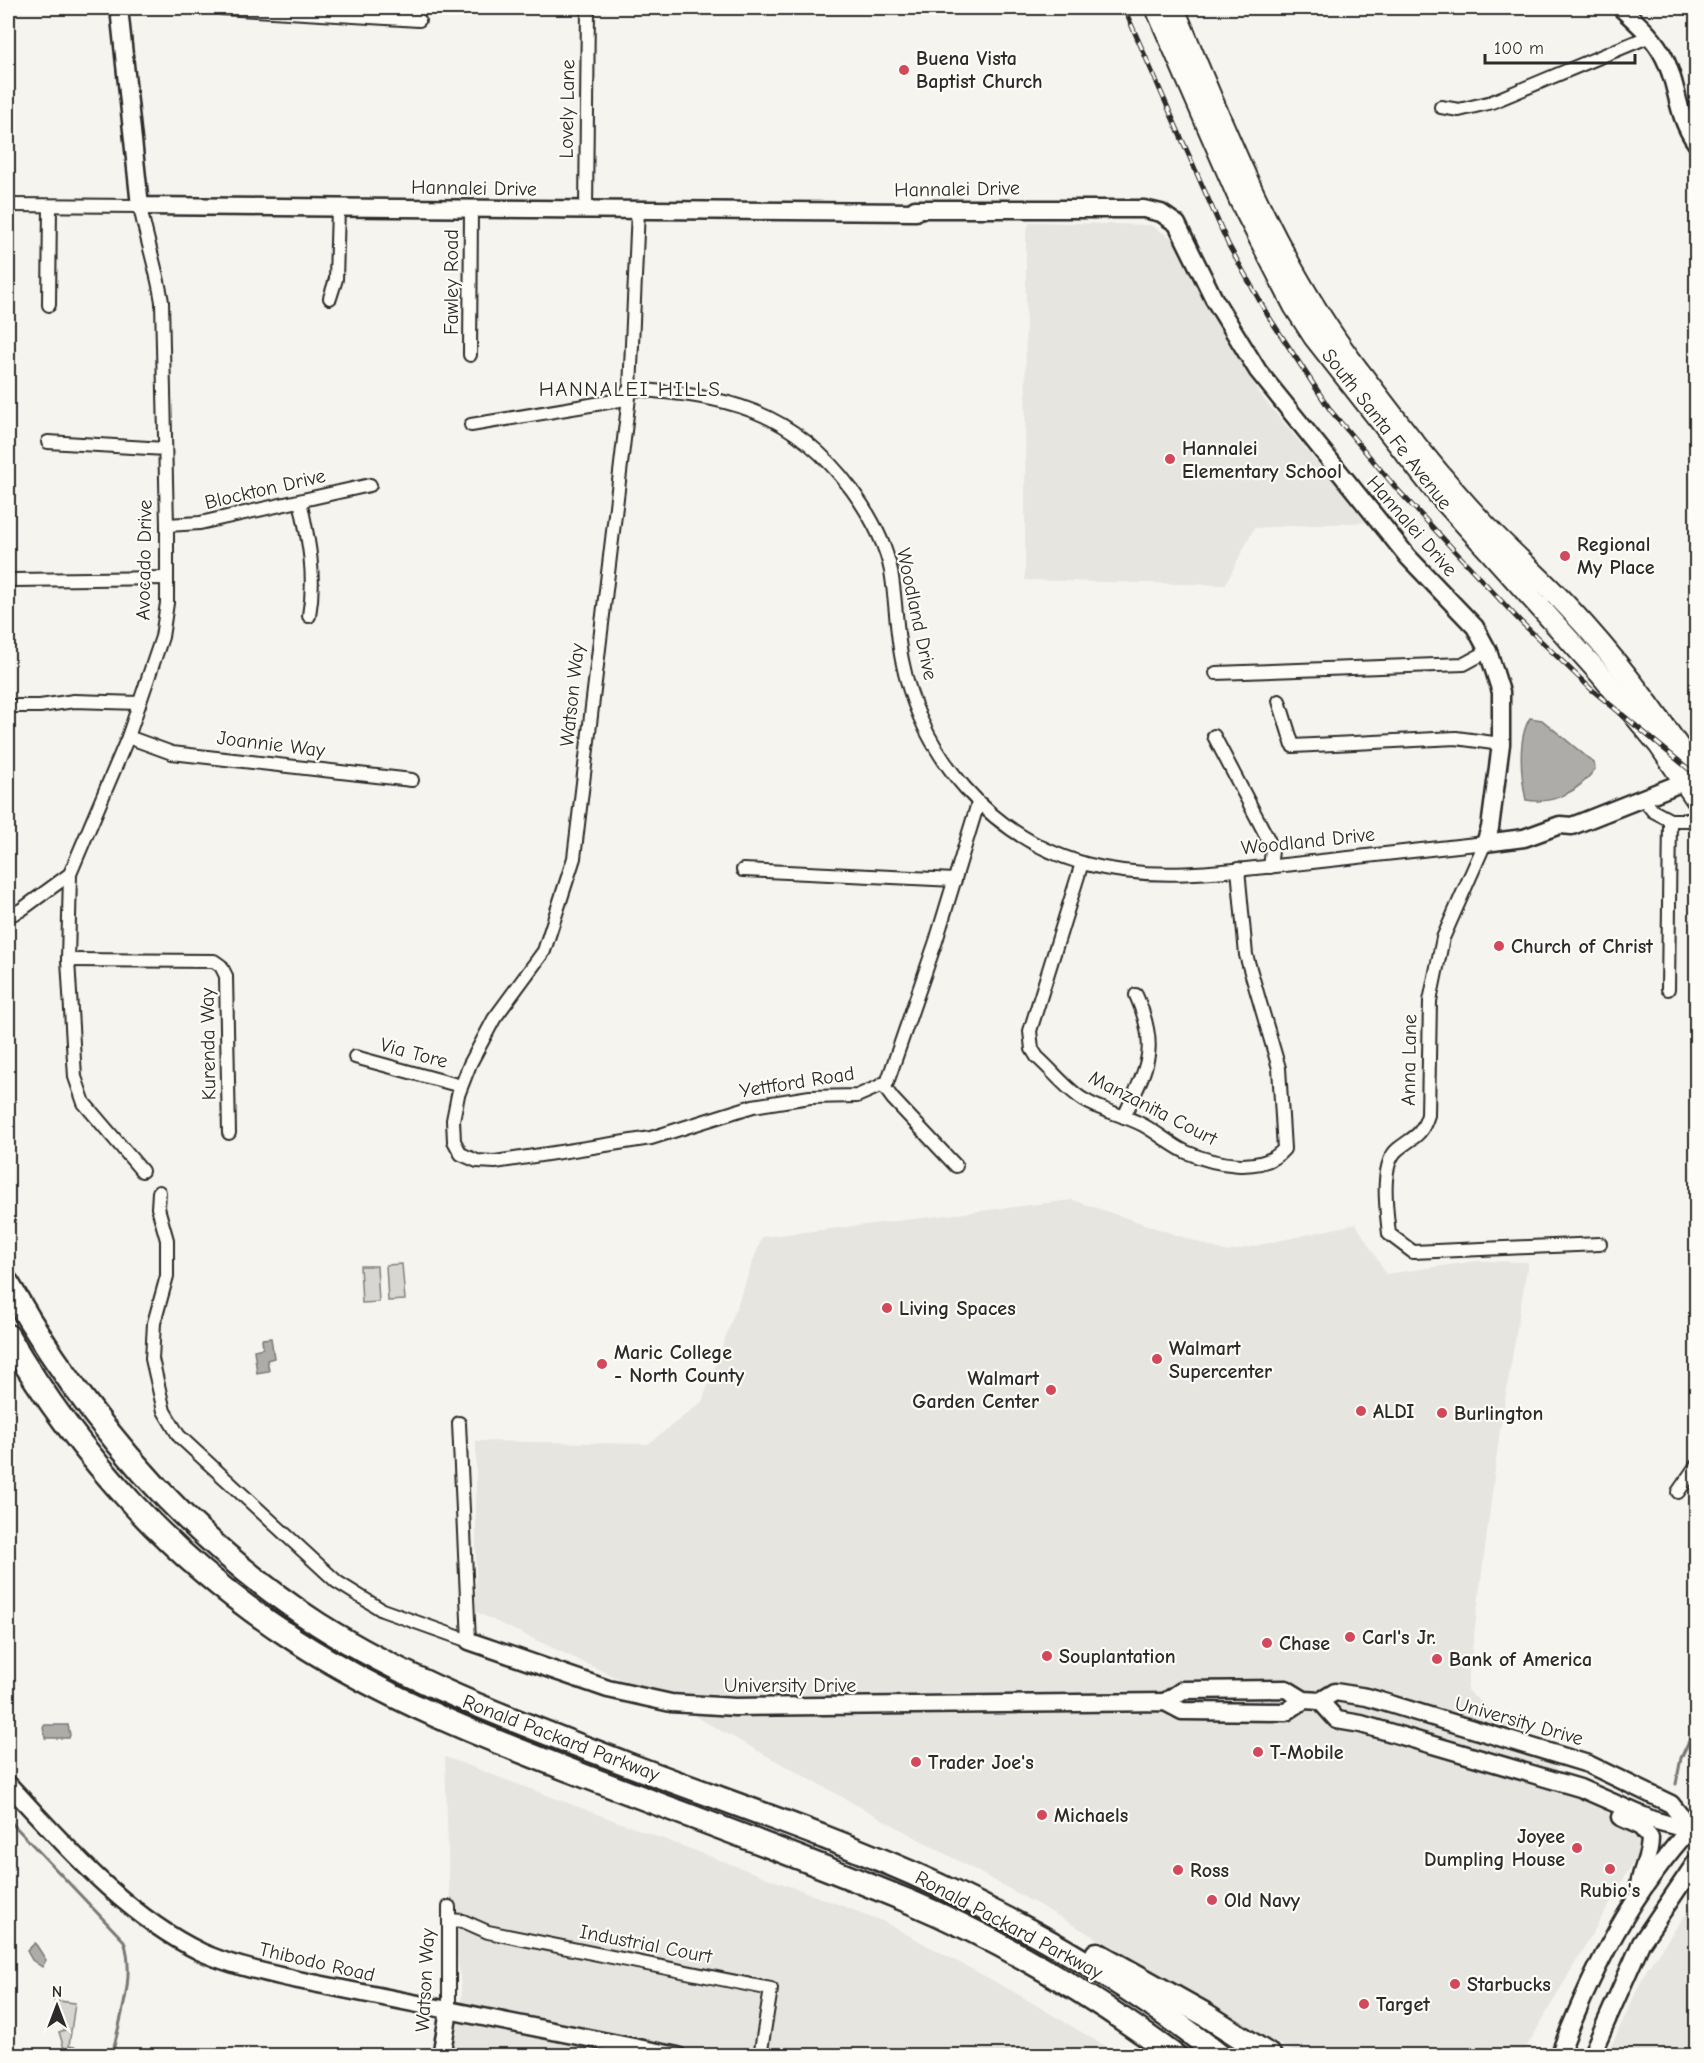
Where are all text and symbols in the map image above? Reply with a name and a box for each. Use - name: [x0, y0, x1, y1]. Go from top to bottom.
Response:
- scale bar: [1485, 27, 1635, 65]
- text: 100 m: [1494, 38, 1544, 59]
- place label: Buena Vista Baptist Church: [916, 47, 1043, 93]
- street label: Lovely Lane: [555, 59, 579, 159]
- marker: Buena Vista Baptist Church: [897, 63, 911, 77]
- street label: Hannalei Drive: [411, 175, 537, 201]
- street label: Hannalei Drive: [894, 176, 1020, 202]
- street label: Fawley Road: [440, 229, 463, 335]
- street label: South Santa Fe Avenue: [1317, 344, 1457, 514]
- district label: HANNALEI HILLS: [539, 377, 721, 401]
- place label: Hannalei Elementary School: [1182, 437, 1342, 483]
- marker: Hannalei Elementary School: [1163, 452, 1177, 466]
- street label: Blockton Drive: [202, 464, 328, 514]
- street label: Hannalei Drive: [1362, 471, 1462, 581]
- street label: Avocado Drive: [131, 499, 157, 621]
- place label: Regional My Place: [1577, 533, 1655, 579]
- street label: Woodland Drive: [892, 546, 942, 682]
- marker: Regional My Place: [1558, 549, 1572, 563]
- street label: Watson Way: [555, 642, 589, 748]
- street label: Joannie Way: [216, 726, 326, 762]
- street label: Woodland Drive: [1240, 823, 1376, 859]
- place label: Church of Christ: [1511, 935, 1653, 958]
- marker: Church of Christ: [1492, 939, 1506, 953]
- street label: Kurenda Way: [196, 987, 220, 1101]
- street label: Anna Lane: [1397, 1014, 1421, 1106]
- street label: Via Tore: [378, 1033, 450, 1073]
- street label: Yettford Road: [738, 1062, 856, 1102]
- street label: Manzanita Court: [1085, 1066, 1222, 1151]
- place label: Living Spaces: [899, 1297, 1016, 1320]
- marker: Living Spaces: [880, 1301, 894, 1315]
- place label: Walmart Supercenter: [1169, 1337, 1272, 1383]
- place label: Maric College - North County: [614, 1341, 745, 1387]
- marker: Walmart Supercenter: [1150, 1352, 1164, 1366]
- marker: Maric College - North County: [595, 1357, 609, 1371]
- place label: Walmart Garden Center: [912, 1367, 1039, 1413]
- marker: Walmart Garden Center: [1044, 1383, 1058, 1397]
- place label: ALDI: [1373, 1400, 1414, 1423]
- place label: Burlington: [1454, 1402, 1543, 1425]
- marker: ALDI: [1354, 1404, 1368, 1418]
- marker: Burlington: [1435, 1406, 1449, 1420]
- place label: Carl's Jr.: [1362, 1626, 1436, 1649]
- marker: Carl's Jr.: [1343, 1630, 1357, 1644]
- place label: Chase: [1279, 1632, 1330, 1655]
- marker: Chase: [1260, 1636, 1274, 1650]
- place label: Souplantation: [1059, 1645, 1176, 1668]
- place label: Bank of America: [1449, 1648, 1592, 1671]
- marker: Souplantation: [1040, 1649, 1054, 1663]
- marker: Bank of America: [1430, 1652, 1444, 1666]
- street label: University Drive: [724, 1674, 856, 1697]
- street label: Ronald Packard Parkway: [459, 1690, 663, 1786]
- street label: University Drive: [1452, 1692, 1586, 1750]
- place label: T-Mobile: [1270, 1741, 1344, 1764]
- marker: T-Mobile: [1251, 1745, 1265, 1759]
- place label: Trader Joe's: [928, 1751, 1034, 1774]
- marker: Trader Joe's: [909, 1755, 923, 1769]
- place label: Michaels: [1054, 1804, 1128, 1827]
- marker: Michaels: [1035, 1808, 1049, 1822]
- place label: Joyee Dumpling House: [1424, 1825, 1565, 1871]
- marker: Joyee Dumpling House: [1570, 1841, 1584, 1855]
- place label: Ross: [1190, 1859, 1229, 1882]
- marker: Rubio's: [1603, 1862, 1617, 1876]
- marker: Ross: [1171, 1863, 1185, 1877]
- street label: Ronald Packard Parkway: [911, 1866, 1107, 1984]
- place label: Rubio's: [1580, 1879, 1640, 1902]
- place label: Old Navy: [1224, 1889, 1301, 1912]
- marker: Old Navy: [1205, 1893, 1219, 1907]
- street label: Industrial Court: [578, 1920, 715, 1968]
- street label: Watson Way: [411, 1927, 439, 2032]
- street label: Thibodo Road: [257, 1938, 377, 1986]
- place label: Starbucks: [1467, 1973, 1551, 1996]
- north arrow: [27, 1976, 87, 2036]
- marker: Starbucks: [1448, 1977, 1462, 1991]
- text: N: [52, 1983, 62, 2001]
- place label: Target: [1376, 1993, 1430, 2016]
- marker: Target: [1357, 1997, 1371, 2011]

